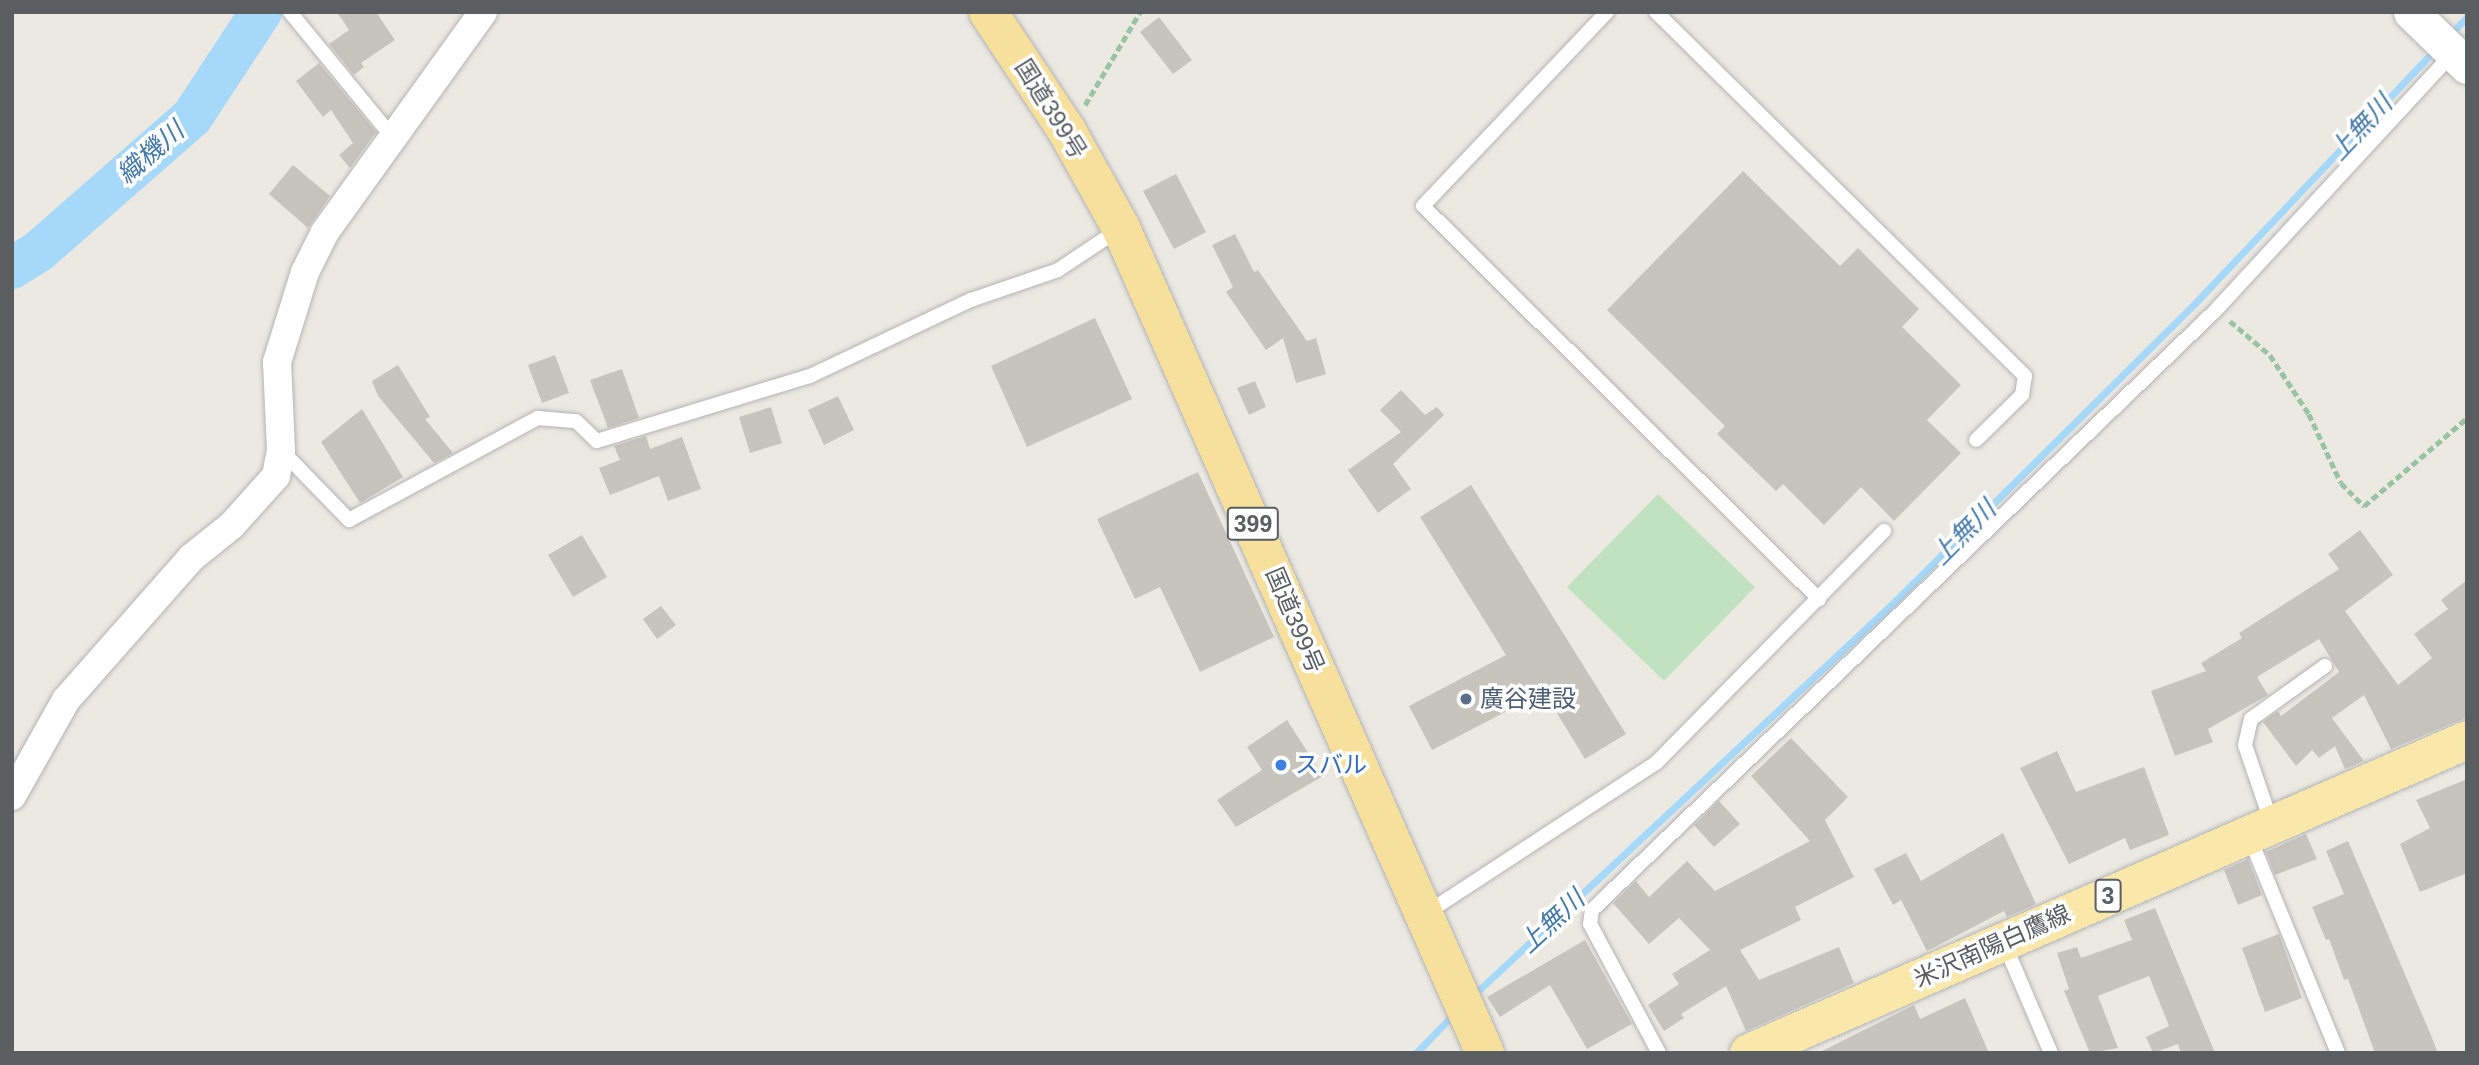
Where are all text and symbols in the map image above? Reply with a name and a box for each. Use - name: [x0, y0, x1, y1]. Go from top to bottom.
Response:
- street label: 国道399号: [1009, 54, 1093, 164]
- water label: 上無川: [2323, 89, 2399, 167]
- water label: 織機川: [111, 116, 191, 190]
- water label: 上無川: [1925, 494, 2003, 572]
- road number: 399: [1227, 504, 1279, 544]
- street label: 国道399号: [1260, 563, 1330, 677]
- place label: 廣谷建設: [1480, 685, 1576, 713]
- marker: 廣谷建設: [1458, 691, 1474, 707]
- place label: スバル: [1295, 751, 1367, 779]
- marker: スバル: [1273, 757, 1289, 773]
- road number: 3: [2094, 876, 2122, 916]
- water label: 上無川: [1513, 884, 1591, 960]
- street label: 米沢南陽白鷹線: [1909, 899, 2075, 993]

